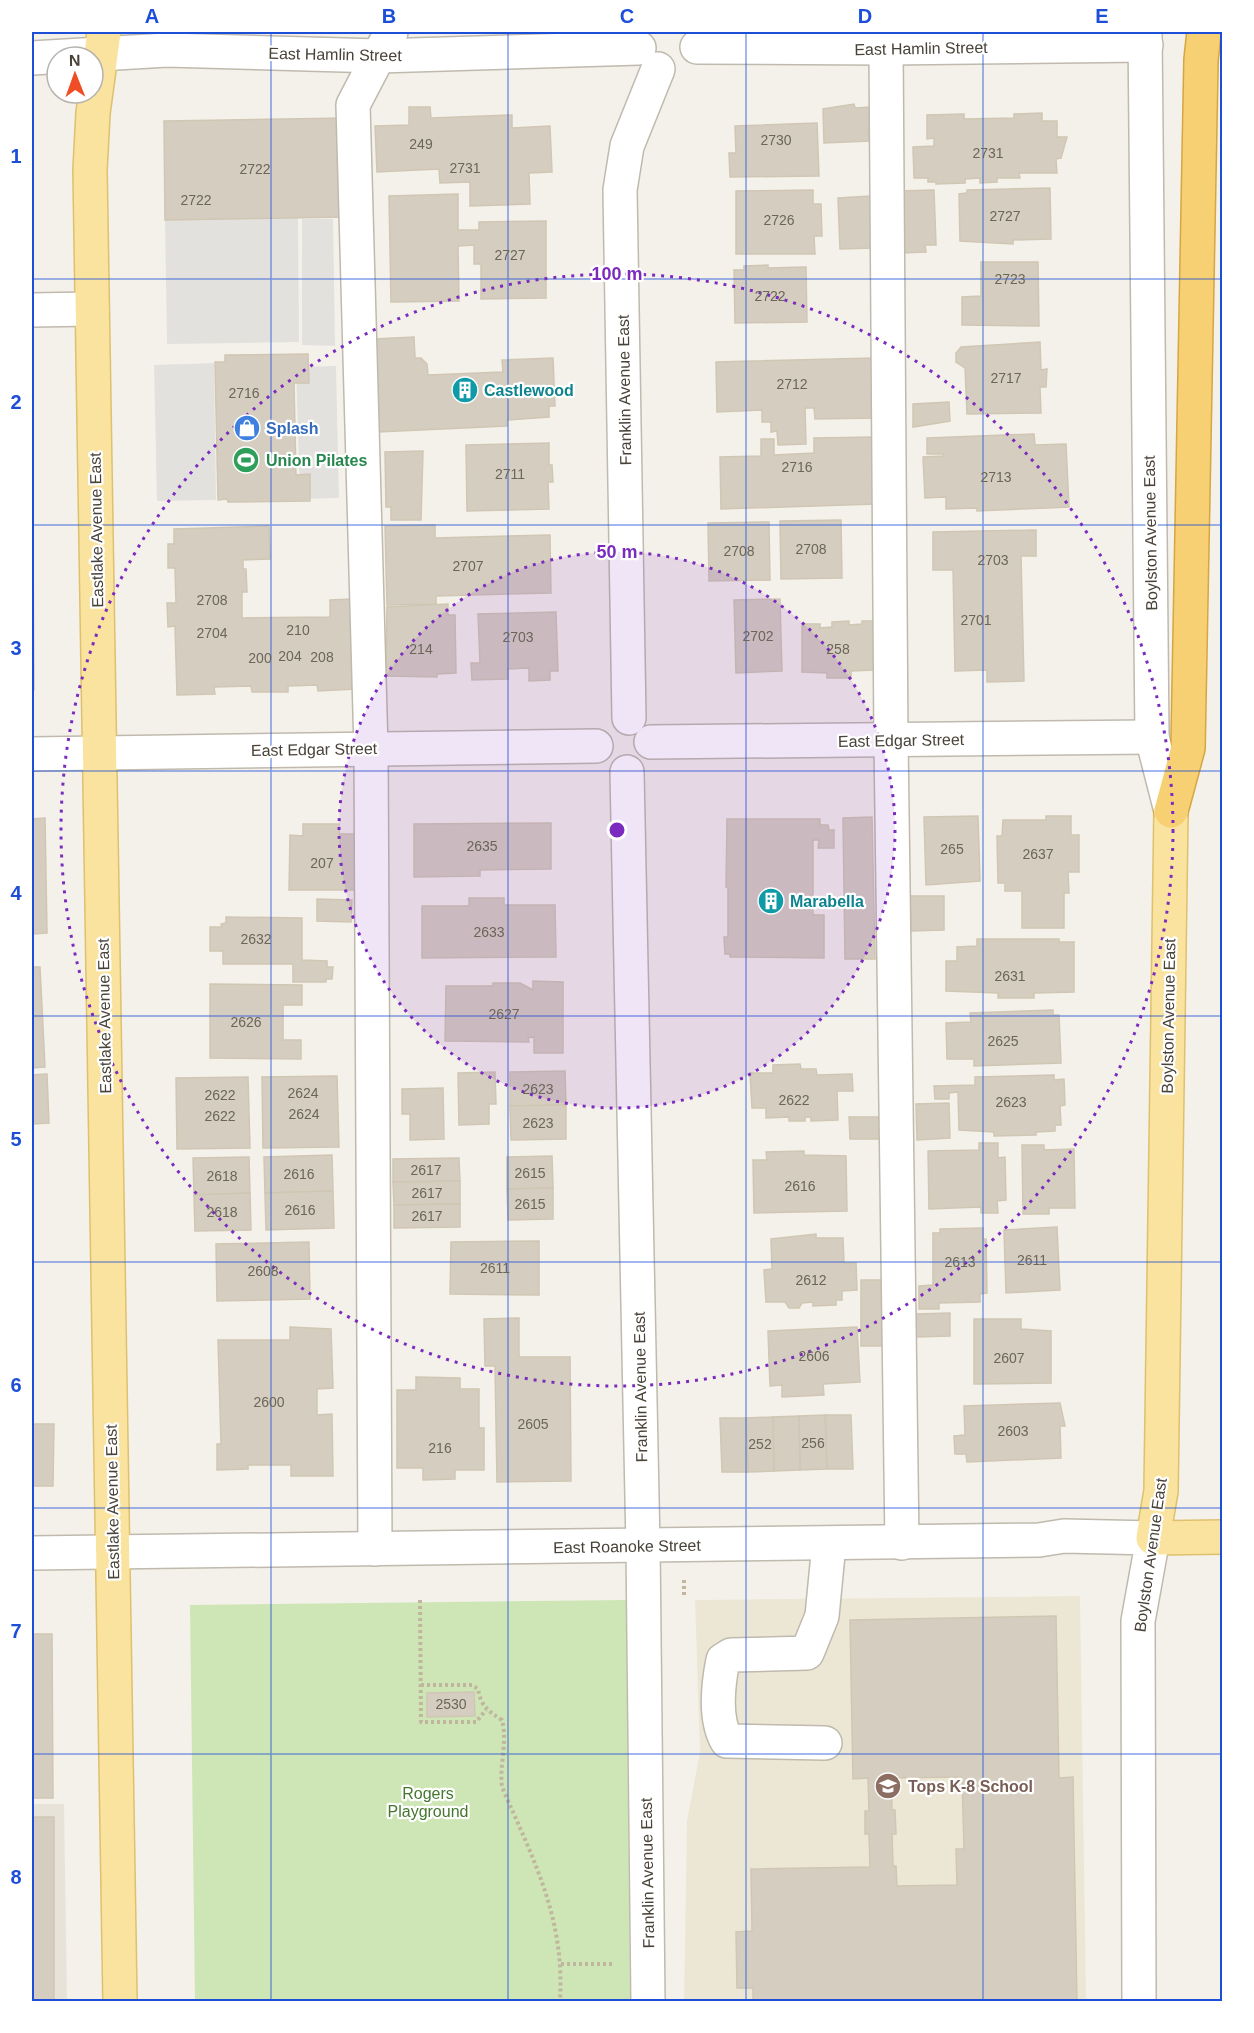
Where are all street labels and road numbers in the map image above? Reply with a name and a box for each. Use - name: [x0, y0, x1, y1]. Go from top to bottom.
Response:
- street label: East Hamlin Street: [854, 39, 988, 58]
- street label: East Hamlin Street: [268, 45, 402, 64]
- street label: Franklin Avenue East: [615, 314, 634, 466]
- street label: Eastlake Avenue East: [87, 452, 106, 608]
- street label: Boylston Avenue East: [1141, 455, 1160, 611]
- street label: East Edgar Street: [838, 731, 965, 750]
- street label: East Edgar Street: [251, 740, 378, 759]
- street label: Eastlake Avenue East: [95, 938, 114, 1094]
- street label: Boylston Avenue East: [1159, 938, 1178, 1094]
- street label: Franklin Avenue East: [631, 1311, 650, 1463]
- street label: Eastlake Avenue East: [103, 1424, 122, 1580]
- street label: Boylston Avenue East: [1131, 1476, 1170, 1633]
- street label: East Roanoke Street: [553, 1537, 702, 1556]
- street label: Franklin Avenue East: [638, 1797, 657, 1949]

